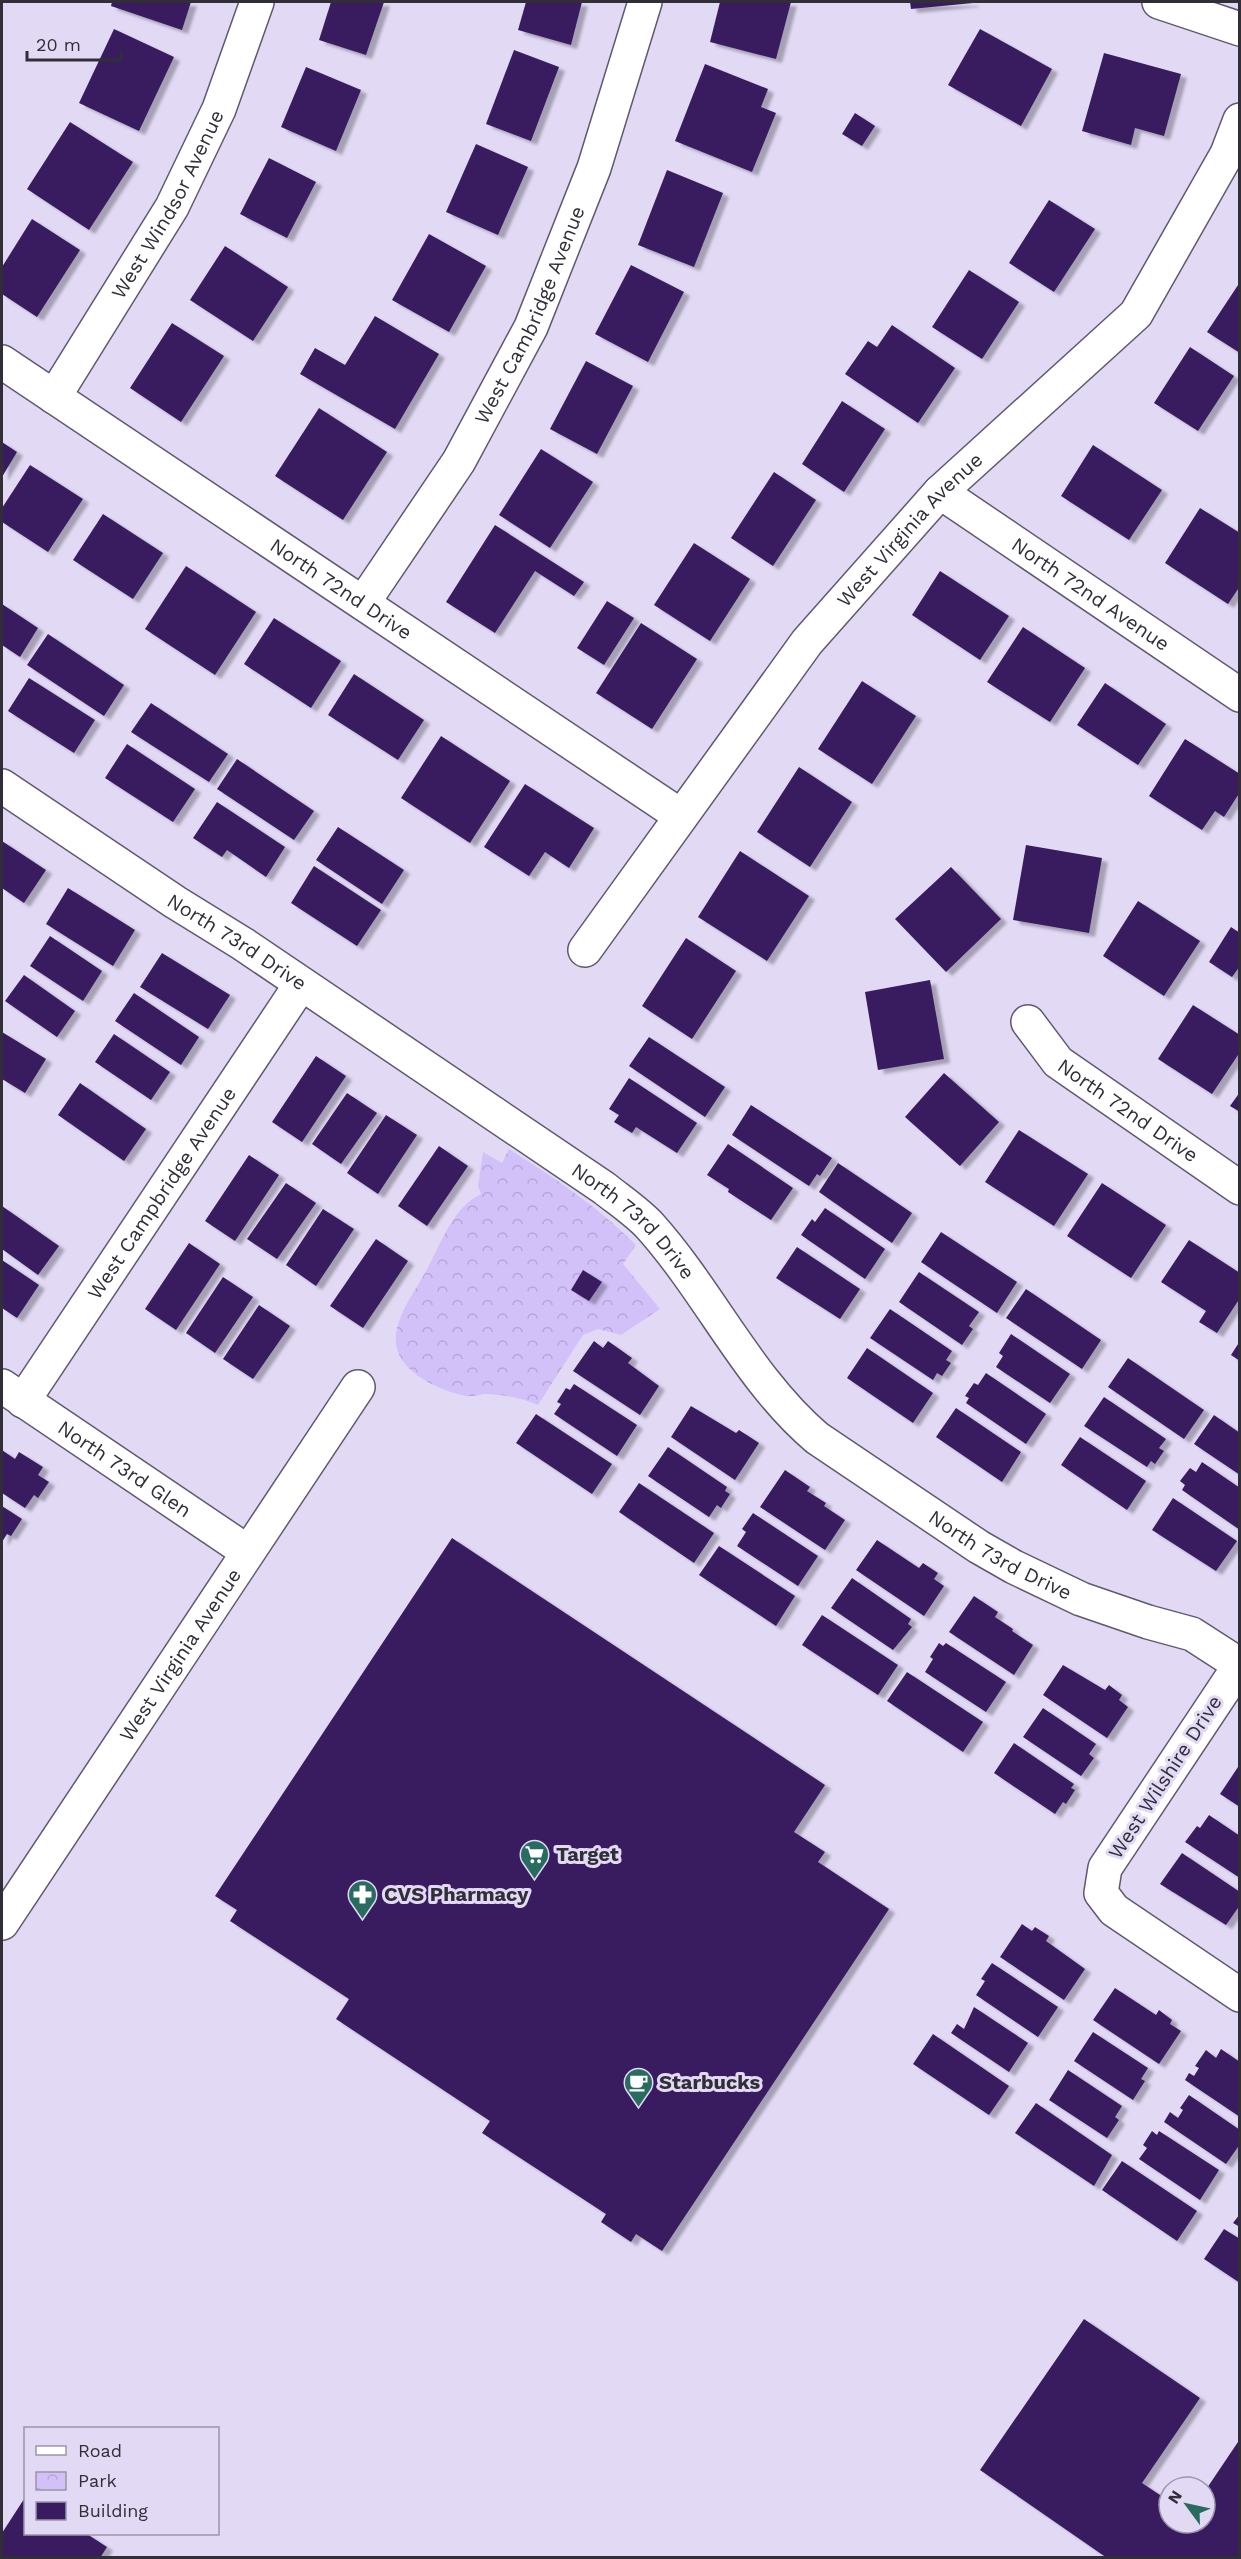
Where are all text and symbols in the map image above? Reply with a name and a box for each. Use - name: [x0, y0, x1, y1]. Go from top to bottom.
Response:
- scale bar: [27, 24, 122, 62]
- text: 20 m: [36, 34, 81, 55]
- street label: West Windsor Avenue: [106, 106, 229, 303]
- street label: West Cambridge Avenue: [469, 202, 590, 428]
- street label: West Virginia Avenue: [832, 447, 987, 612]
- street label: North 72nd Avenue: [1007, 532, 1174, 656]
- street label: North 72nd Drive: [266, 533, 417, 645]
- street label: North 73rd Drive: [163, 888, 311, 995]
- street label: North 72nd Drive: [1053, 1053, 1203, 1167]
- street label: West Campbridge Avenue: [82, 1082, 241, 1304]
- street label: North 73rd Drive: [567, 1158, 700, 1284]
- street label: North 73rd Glen: [53, 1415, 196, 1522]
- street label: North 73rd Drive: [924, 1505, 1076, 1605]
- street label: West Virginia Avenue: [114, 1564, 246, 1746]
- street label: West Wilshire Drive: [1103, 1691, 1227, 1863]
- supermarket icon: Target: [519, 1838, 551, 1880]
- place label: Target: [556, 1842, 619, 1866]
- pharmacy icon: CVS Pharmacy: [347, 1878, 379, 1920]
- place label: CVS Pharmacy: [384, 1882, 529, 1906]
- cafe icon: Starbucks: [622, 2066, 654, 2108]
- place label: Starbucks: [659, 2070, 761, 2094]
- legend: [24, 2427, 219, 2535]
- text: Road: [78, 2440, 122, 2461]
- text: Park: [78, 2470, 117, 2491]
- north arrow: [1157, 2475, 1217, 2535]
- text: N: [1164, 2487, 1186, 2507]
- text: Building: [78, 2500, 148, 2521]

